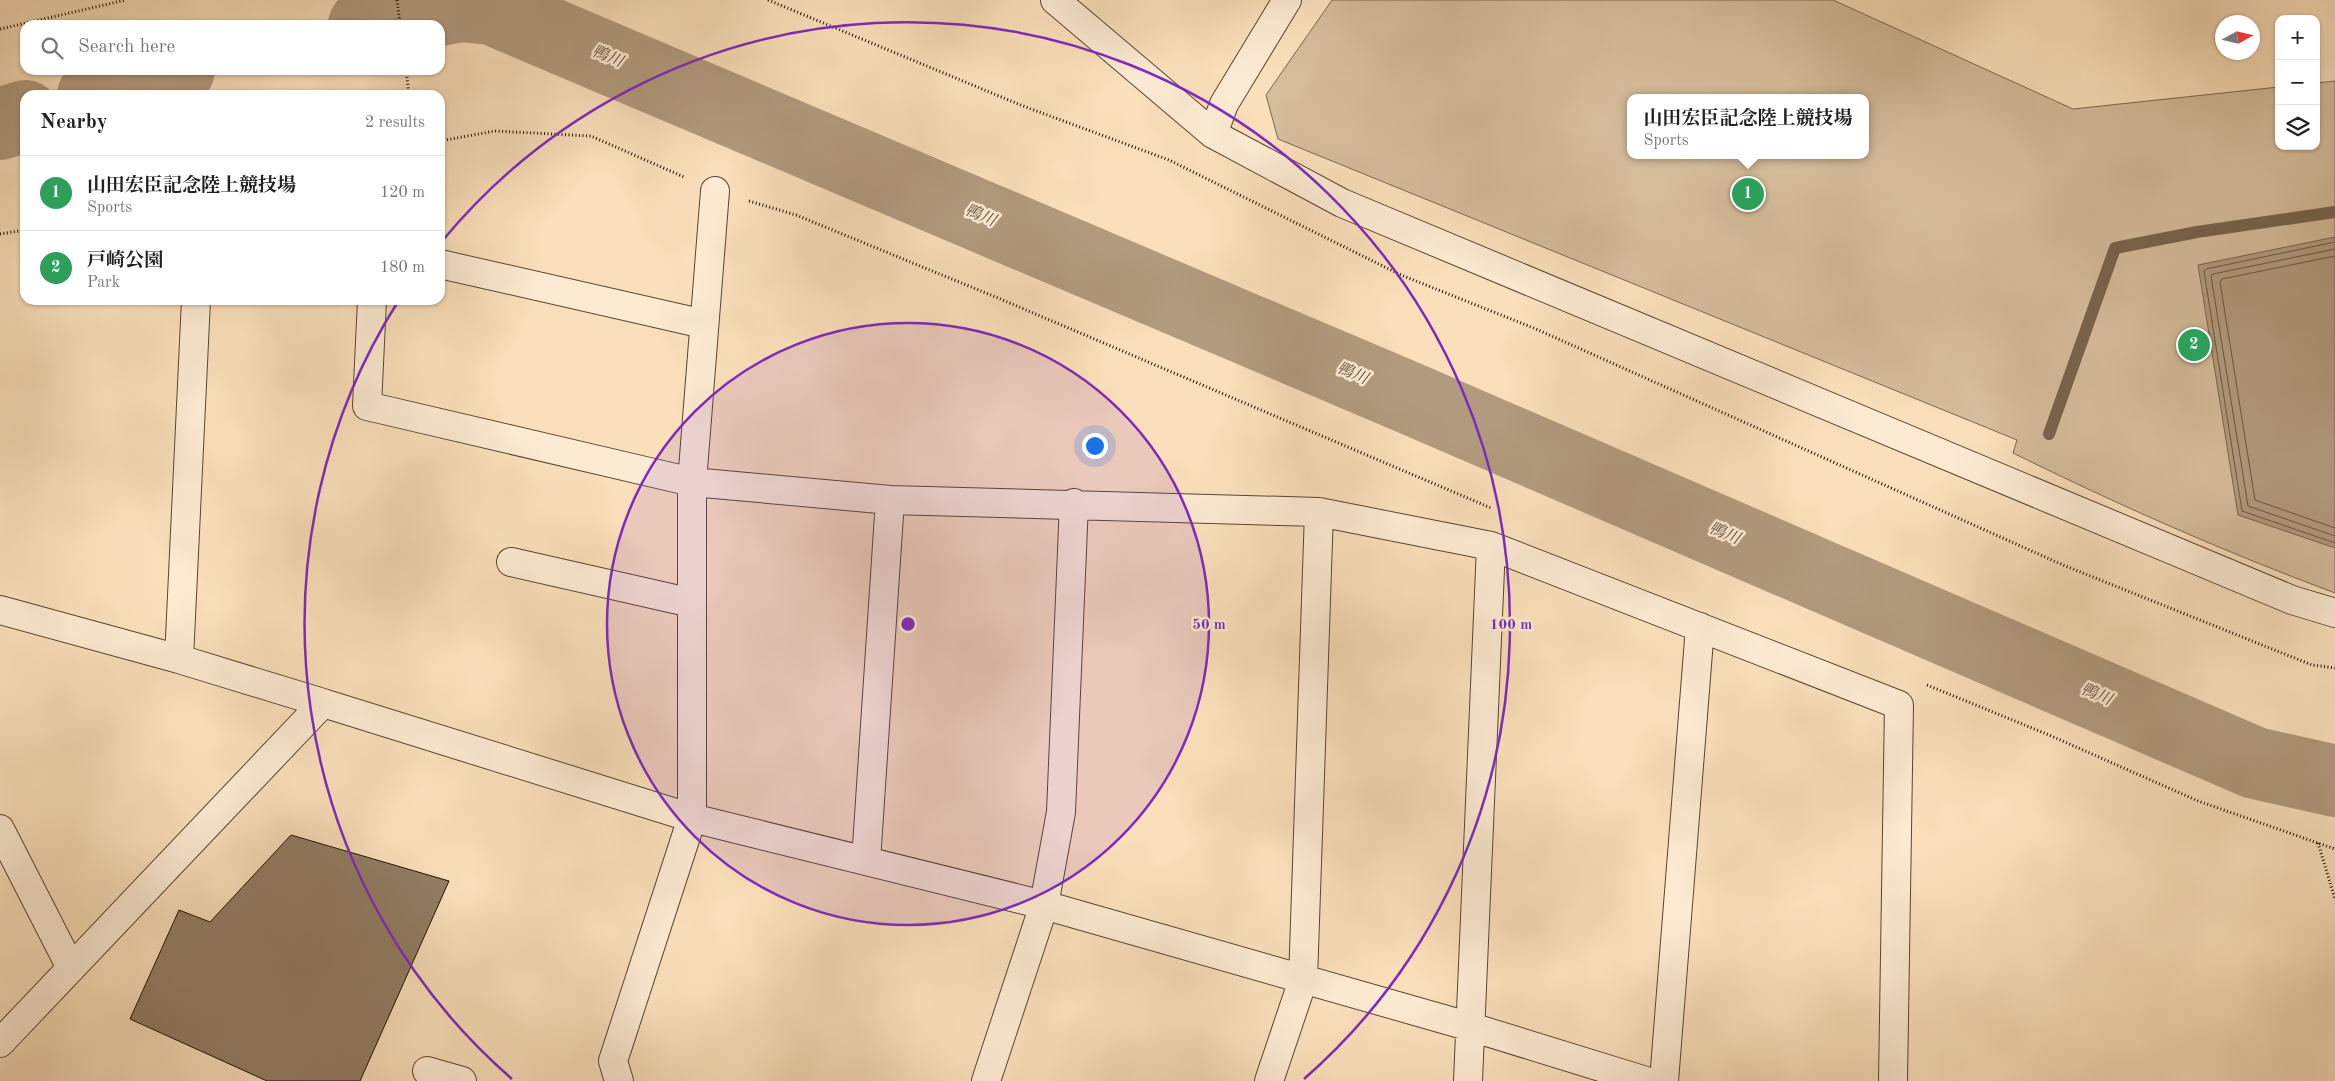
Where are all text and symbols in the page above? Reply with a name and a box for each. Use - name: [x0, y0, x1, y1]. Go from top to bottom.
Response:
- north arrow: [2215, 15, 2260, 60]
- map controls: [2275, 15, 2320, 150]
- button: +: [2275, 15, 2320, 60]
- search box: [20, 20, 445, 75]
- icon: search: [38, 34, 66, 62]
- text: Search here: [78, 38, 175, 57]
- water label: 鴨川: [589, 42, 627, 71]
- button: −: [2275, 60, 2320, 105]
- popup: [1627, 94, 1869, 159]
- button: layers: [2275, 105, 2320, 150]
- text: 山田宏臣記念陸上競技場: [1643, 110, 1853, 129]
- text: Nearby: [40, 112, 108, 133]
- text: 2 results: [365, 115, 425, 131]
- text: Sports: [1643, 133, 1689, 149]
- pin: 1: [1732, 175, 1764, 213]
- text: 山田宏臣記念陸上競技場: [87, 177, 296, 196]
- text: 1: [51, 185, 61, 201]
- text: 120 m: [380, 185, 425, 201]
- text: Sports: [87, 200, 132, 216]
- water label: 鴨川: [962, 201, 1000, 230]
- text: 戸崎公園: [87, 252, 163, 271]
- text: 2: [51, 260, 61, 276]
- text: 180 m: [380, 260, 425, 276]
- text: Park: [87, 275, 120, 291]
- pin: 2: [2178, 326, 2210, 364]
- water label: 鴨川: [1334, 359, 1372, 388]
- your location: [1082, 433, 1108, 459]
- water label: 鴨川: [1706, 519, 1744, 548]
- centre of rings: [899, 615, 917, 633]
- text: 50 m: [1192, 618, 1226, 633]
- text: 100 m: [1490, 618, 1532, 633]
- water label: 鴨川: [2078, 680, 2116, 709]

